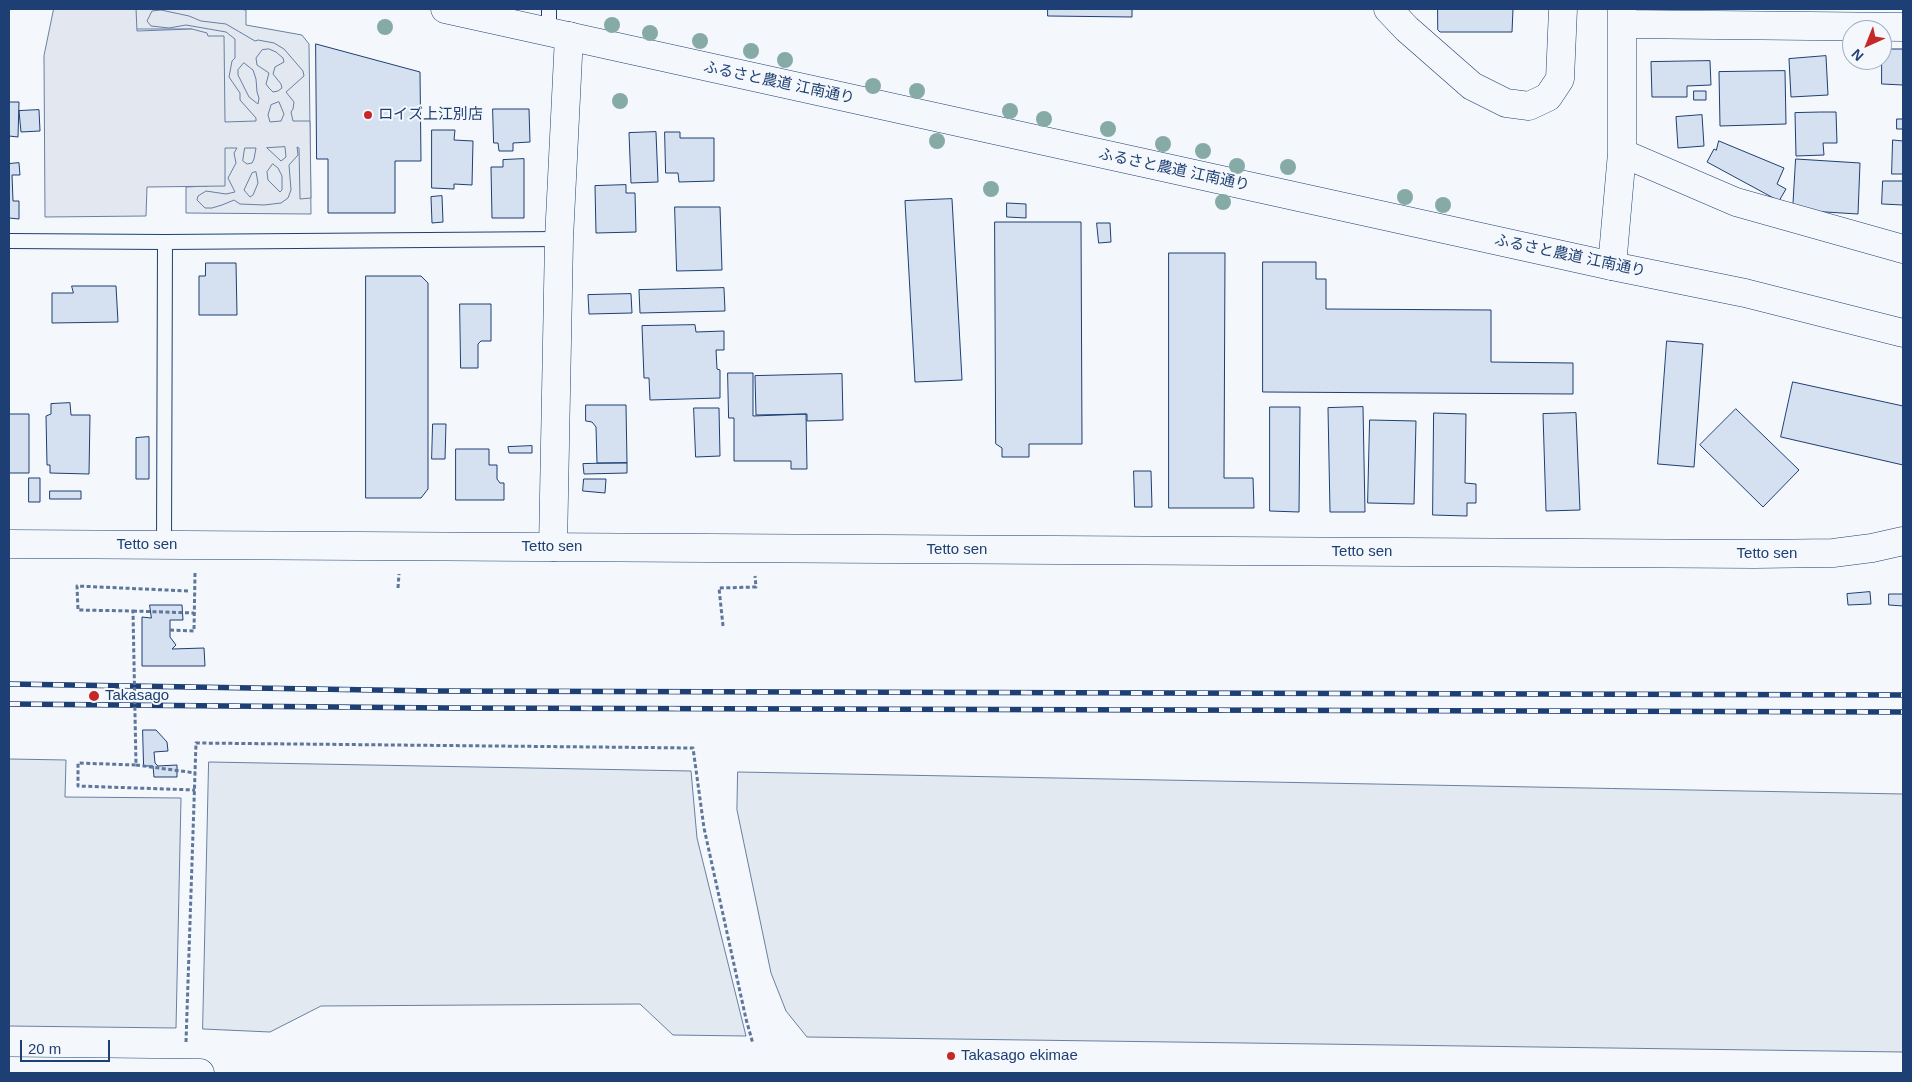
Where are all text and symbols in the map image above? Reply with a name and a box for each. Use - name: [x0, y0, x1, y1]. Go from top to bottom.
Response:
- north arrow: [1842, 20, 1892, 70]
- text: N: [1848, 46, 1866, 64]
- street label: ふるさと農道 江南通り: [702, 58, 856, 108]
- place label: ロイズ上江別店: [378, 106, 483, 124]
- marker: ロイズ上江別店: [362, 109, 374, 121]
- street label: ふるさと農道 江南通り: [1097, 145, 1251, 195]
- street label: ふるさと農道 江南通り: [1493, 231, 1647, 281]
- street label: Tetto sen: [117, 536, 177, 554]
- street label: Tetto sen: [522, 538, 582, 556]
- street label: Tetto sen: [927, 541, 987, 559]
- street label: Tetto sen: [1332, 543, 1392, 561]
- street label: Tetto sen: [1737, 545, 1797, 563]
- place label: Takasago: [105, 687, 169, 705]
- marker: Takasago: [87, 689, 101, 703]
- scale bar: [22, 1030, 112, 1062]
- text: 20 m: [28, 1040, 61, 1057]
- place label: Takasago ekimae: [961, 1047, 1078, 1065]
- marker: Takasago ekimae: [945, 1050, 957, 1062]

